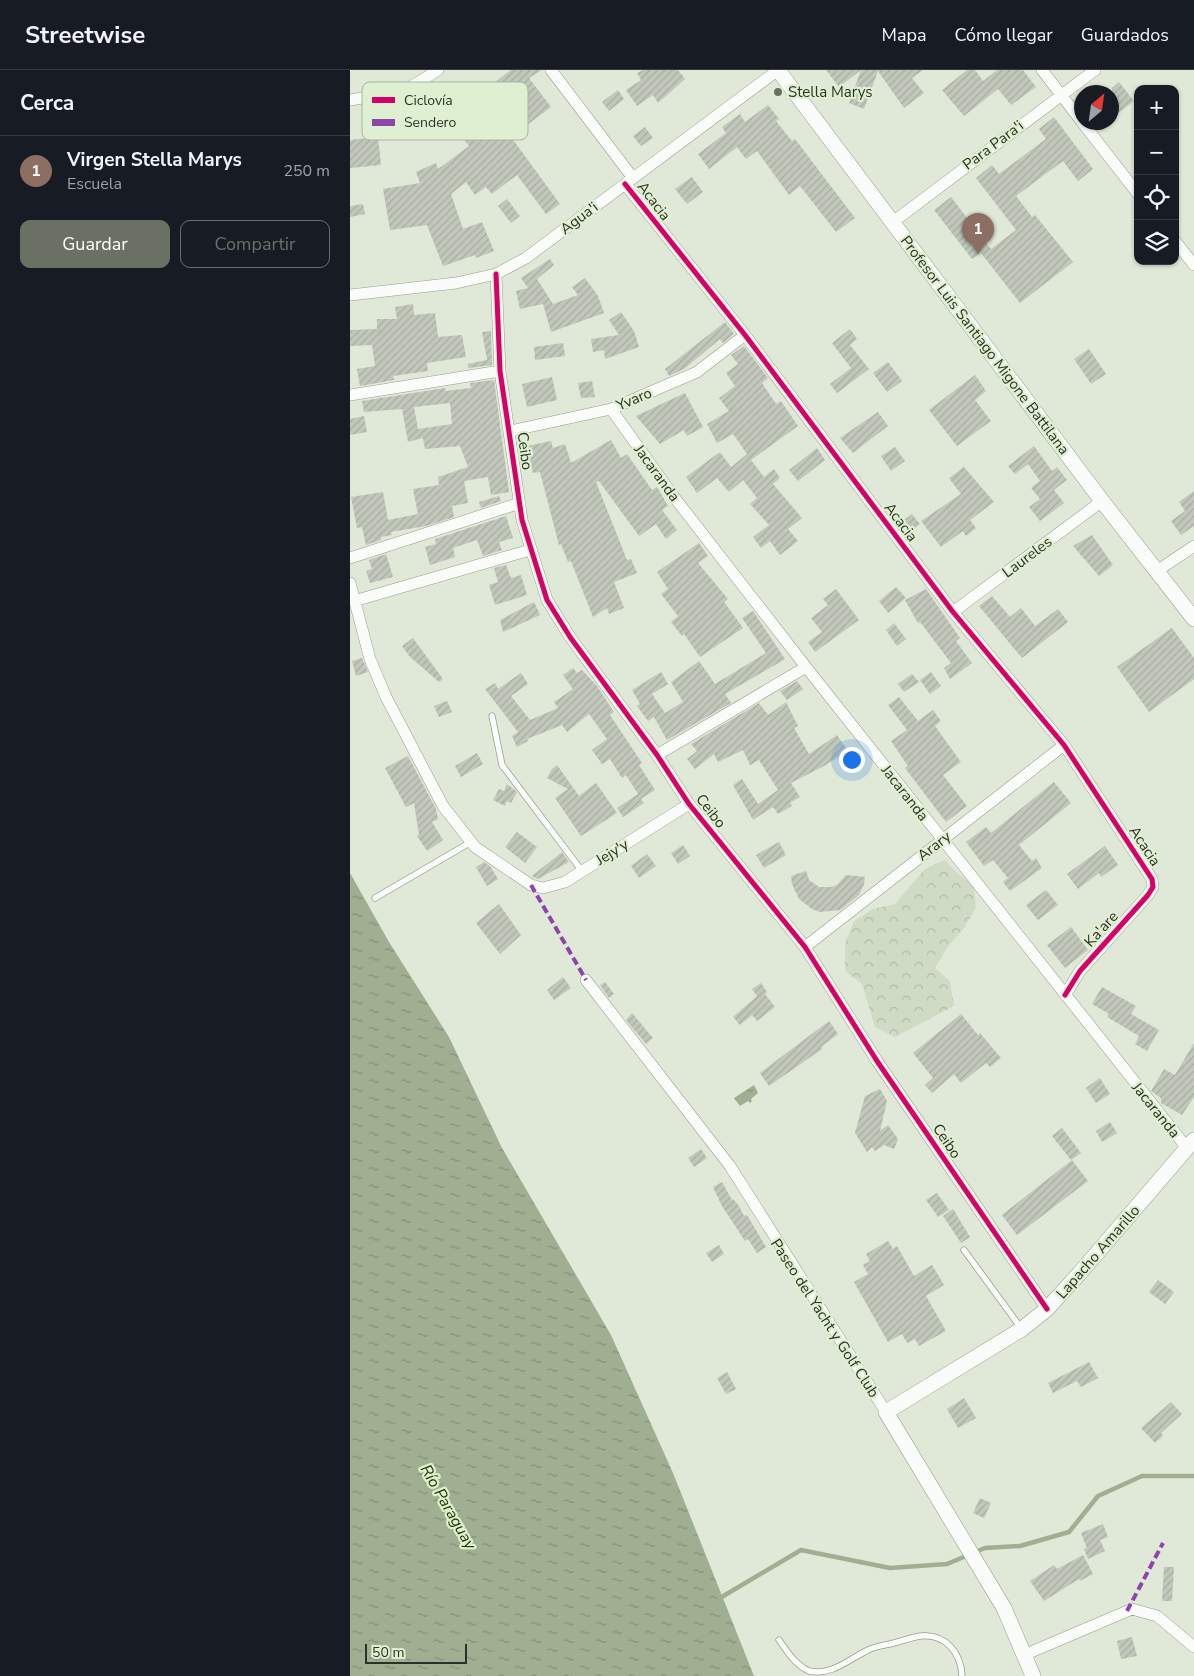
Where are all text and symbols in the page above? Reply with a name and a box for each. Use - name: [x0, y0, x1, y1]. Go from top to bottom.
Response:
- text: Streetwise: [25, 19, 145, 51]
- text: Mapa: [882, 23, 927, 47]
- text: Cómo llegar: [955, 23, 1053, 47]
- text: Guardados: [1081, 23, 1169, 47]
- legend: [362, 82, 528, 140]
- place label: Stella Marys: [788, 82, 872, 102]
- north arrow: [1074, 85, 1119, 130]
- map controls: [1134, 85, 1179, 265]
- button: +: [1134, 85, 1179, 130]
- marker: Stella Marys: [772, 86, 784, 98]
- text: Cerca: [20, 89, 74, 117]
- text: Ciclovía: [404, 91, 453, 110]
- text: Sendero: [404, 113, 457, 132]
- street label: Para Para'i: [959, 116, 1027, 174]
- button: −: [1134, 130, 1179, 175]
- text: Virgen Stella Marys: [67, 147, 242, 173]
- text: 1: [31, 160, 41, 182]
- text: 250 m: [283, 160, 330, 182]
- text: Escuela: [67, 173, 122, 195]
- button: locate: [1134, 175, 1179, 220]
- street label: Acacia: [633, 177, 675, 225]
- street label: Agua'i: [556, 197, 602, 239]
- pin: 1: [962, 213, 994, 254]
- button: Guardar: [20, 220, 170, 268]
- button: Compartir: [180, 220, 330, 268]
- button: layers: [1134, 220, 1179, 265]
- street label: Profesor Luis Santiago Migone Battilana: [896, 231, 1074, 459]
- street label: Yvaro: [612, 383, 655, 416]
- street label: Ceibo: [512, 431, 538, 471]
- street label: Jacaranda: [629, 440, 685, 506]
- street label: Acacia: [880, 498, 922, 546]
- street label: Laureles: [998, 532, 1056, 582]
- your location: [839, 747, 865, 773]
- street label: Jacaranda: [876, 760, 933, 825]
- street label: Ceibo: [691, 790, 731, 832]
- street label: Acacia: [1125, 822, 1165, 870]
- street label: Arary: [913, 826, 955, 865]
- street label: Jejy'y: [591, 834, 632, 870]
- street label: Ka'are: [1080, 907, 1122, 951]
- street label: Jacaranda: [1127, 1077, 1185, 1142]
- street label: Ceibo: [928, 1120, 966, 1162]
- street label: Lapacho Amarillo: [1052, 1201, 1144, 1303]
- street label: Paseo del Yacht y Golf Club: [766, 1235, 884, 1401]
- water label: Río Paraguay: [415, 1460, 482, 1554]
- scale bar: [365, 1641, 468, 1664]
- text: 50 m: [372, 1643, 404, 1662]

